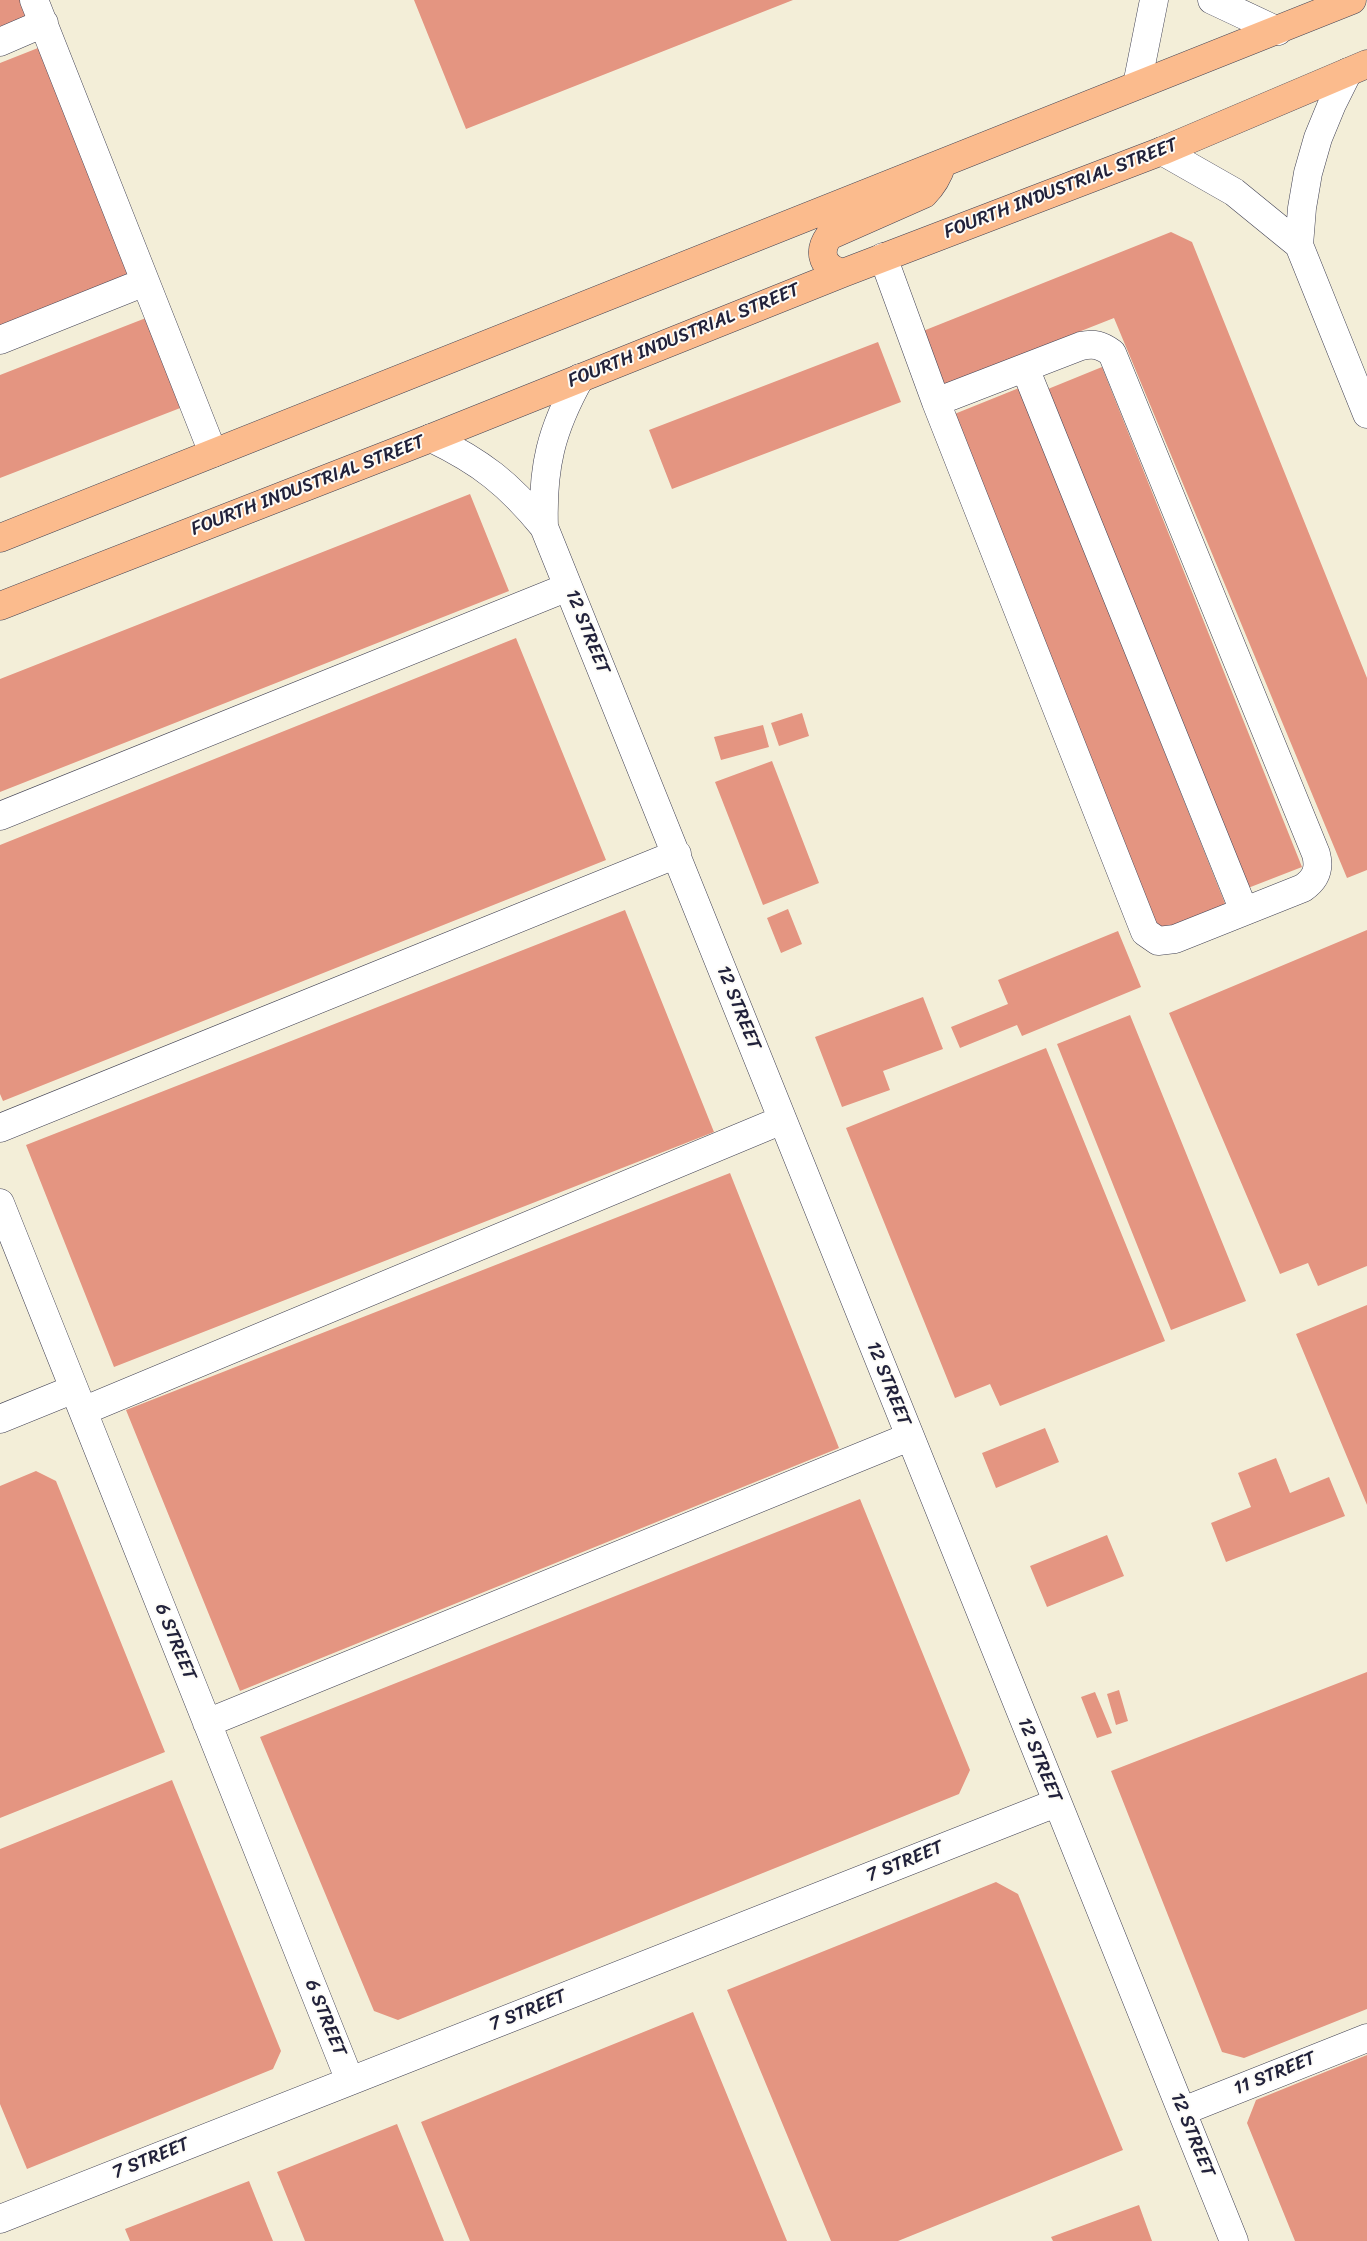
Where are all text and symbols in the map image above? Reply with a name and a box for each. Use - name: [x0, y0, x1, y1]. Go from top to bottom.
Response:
- street label: FOURTH INDUSTRIAL STREET: [941, 134, 1181, 244]
- street label: FOURTH INDUSTRIAL STREET: [565, 279, 803, 393]
- street label: FOURTH INDUSTRIAL STREET: [188, 431, 428, 541]
- street label: 12 STREET: [560, 586, 614, 678]
- street label: 12 STREET: [711, 962, 765, 1054]
- street label: 12 STREET: [861, 1338, 915, 1430]
- street label: 6 STREET: [149, 1600, 201, 1684]
- street label: 12 STREET: [1012, 1714, 1066, 1806]
- street label: 7 STREET: [863, 1836, 947, 1888]
- street label: 6 STREET: [299, 1976, 351, 2060]
- street label: 7 STREET: [486, 1985, 570, 2037]
- street label: 11 STREET: [1231, 2047, 1319, 2101]
- street label: 12 STREET: [1165, 2089, 1219, 2181]
- street label: 7 STREET: [109, 2133, 193, 2185]

